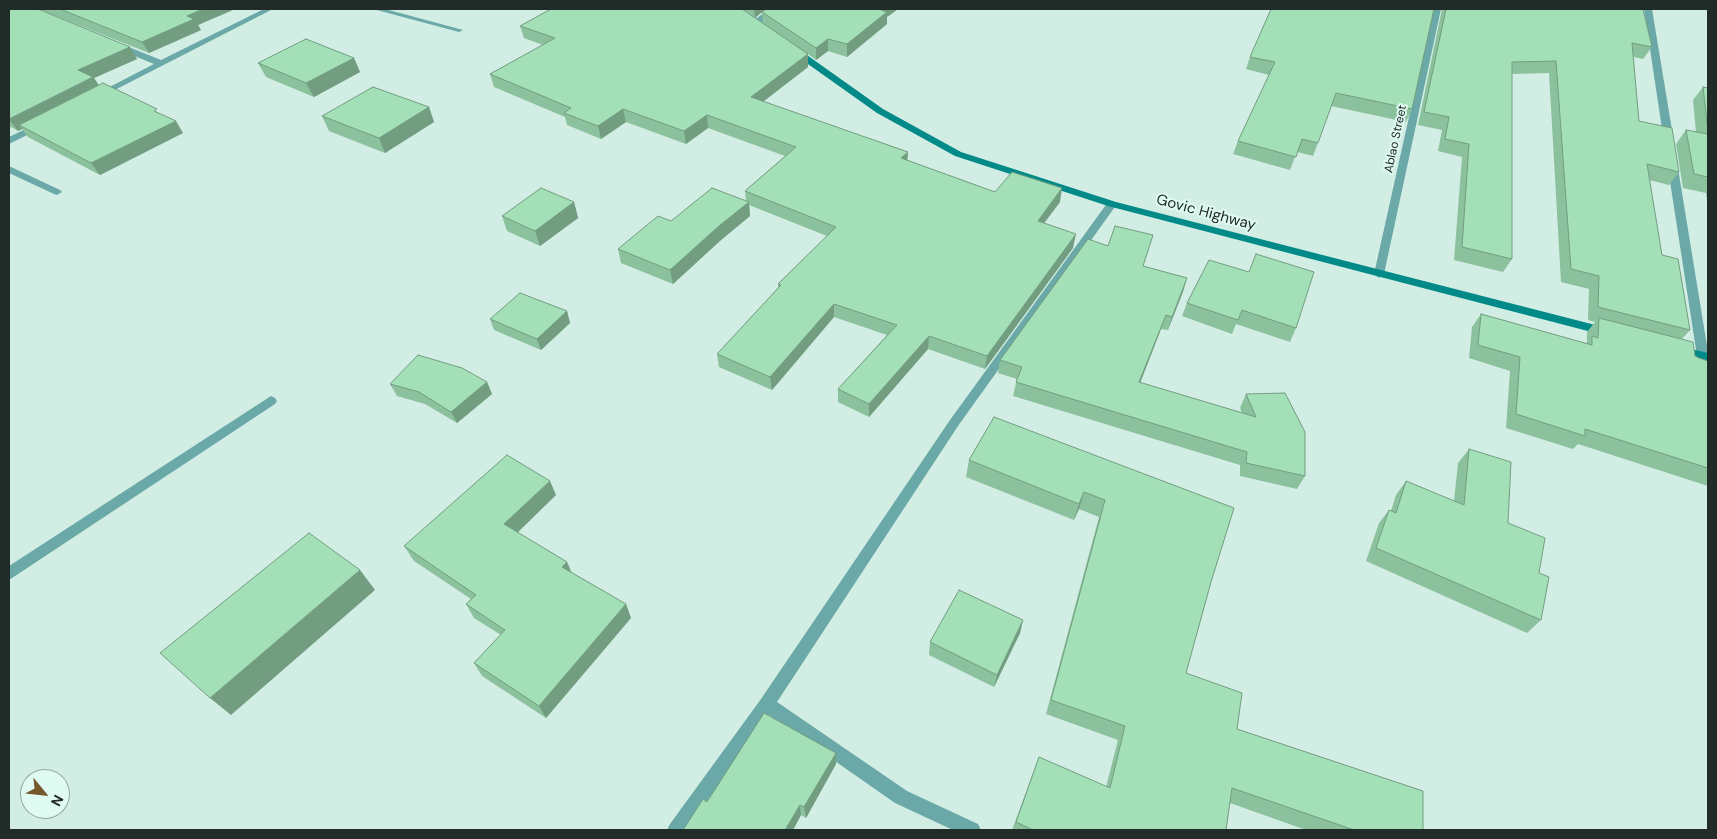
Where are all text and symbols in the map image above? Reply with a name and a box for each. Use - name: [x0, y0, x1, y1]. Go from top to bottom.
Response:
- street label: Ablao Street: [1382, 104, 1410, 174]
- street label: Govic Highway: [1154, 191, 1258, 235]
- north arrow: [20, 769, 70, 819]
- text: N: [47, 792, 68, 809]

